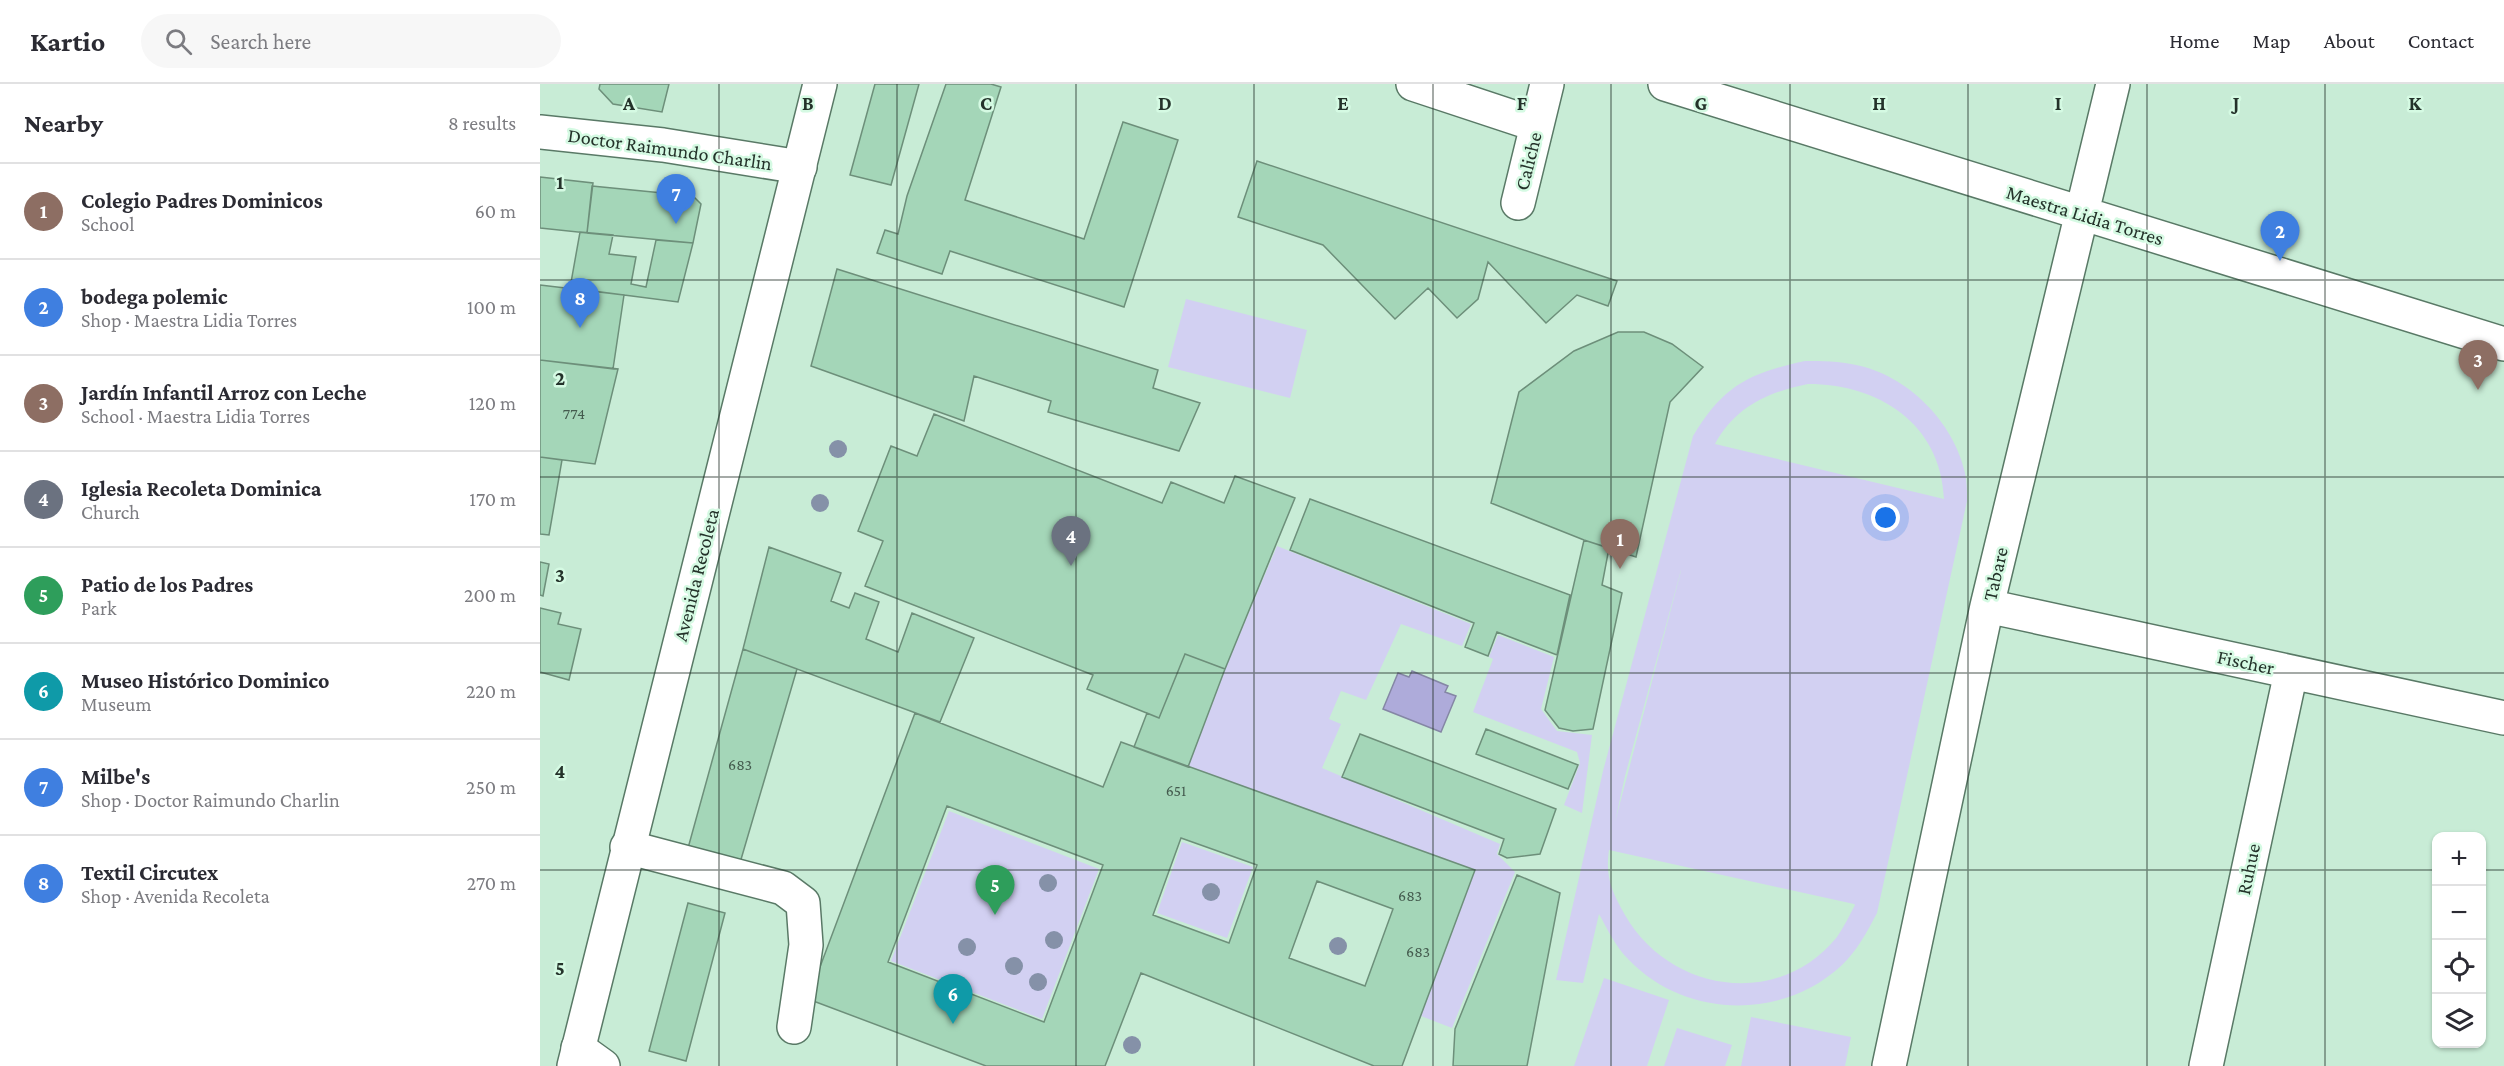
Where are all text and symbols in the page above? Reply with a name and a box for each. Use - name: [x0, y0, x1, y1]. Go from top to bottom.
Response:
- search box: [141, 14, 561, 68]
- icon: search: [162, 25, 195, 58]
- text: Kartio: [30, 26, 105, 57]
- text: Search here: [210, 29, 311, 54]
- text: Home: [2169, 29, 2219, 53]
- text: Map: [2252, 29, 2291, 53]
- text: About: [2324, 29, 2375, 53]
- text: Contact: [2408, 29, 2474, 53]
- text: A: [622, 92, 636, 114]
- text: B: [802, 92, 814, 114]
- text: C: [980, 92, 992, 114]
- text: D: [1158, 92, 1172, 114]
- text: E: [1337, 92, 1349, 114]
- text: F: [1517, 92, 1528, 114]
- text: G: [1695, 92, 1708, 114]
- text: H: [1872, 92, 1886, 114]
- text: I: [2055, 92, 2062, 114]
- text: J: [2231, 92, 2240, 114]
- text: K: [2409, 92, 2423, 114]
- text: Nearby: [24, 109, 103, 138]
- text: 8 results: [448, 112, 516, 134]
- street label: Doctor Raimundo Charlin: [567, 124, 774, 174]
- street label: Caliche: [1510, 129, 1546, 192]
- text: 1: [556, 171, 564, 193]
- pin: 7: [656, 174, 696, 224]
- street label: Maestra Lidia Torres: [2004, 181, 2166, 249]
- text: Colegio Padres Dominicos: [81, 188, 323, 213]
- text: 1: [40, 200, 47, 222]
- text: 60 m: [475, 200, 516, 222]
- pin: 2: [2260, 212, 2300, 261]
- text: School: [81, 213, 134, 235]
- pin: 8: [560, 278, 600, 328]
- text: bodega polemic: [81, 284, 228, 309]
- text: 2: [38, 296, 49, 318]
- text: 100 m: [467, 296, 516, 318]
- text: Shop · Maestra Lidia Torres: [81, 309, 297, 331]
- pin: 3: [2458, 340, 2498, 390]
- text: 2: [555, 367, 565, 389]
- text: Jardín Infantil Arroz con Leche: [81, 380, 366, 405]
- text: 3: [39, 392, 48, 414]
- text: 120 m: [469, 392, 516, 414]
- text: School · Maestra Lidia Torres: [81, 405, 310, 427]
- house number: 774: [563, 405, 585, 422]
- text: Iglesia Recoleta Dominica: [81, 476, 322, 501]
- text: 4: [38, 488, 49, 510]
- text: 170 m: [469, 488, 516, 510]
- text: Church: [81, 501, 140, 523]
- your location: [1871, 503, 1900, 532]
- street label: Avenida Recoleta: [669, 506, 723, 644]
- pin: 4: [1052, 516, 1090, 566]
- pin: 1: [1600, 520, 1640, 569]
- street label: Tabare: [1978, 545, 2012, 603]
- text: 3: [555, 564, 565, 586]
- text: Patio de los Padres: [81, 572, 253, 597]
- text: 5: [39, 584, 48, 606]
- text: 200 m: [464, 584, 516, 606]
- text: Park: [81, 597, 117, 619]
- street label: Fischer: [2215, 645, 2277, 679]
- text: Museo Histórico Dominico: [81, 668, 330, 693]
- text: 6: [38, 680, 49, 702]
- text: 220 m: [466, 680, 516, 702]
- text: Museum: [81, 693, 152, 715]
- house number: 683: [728, 756, 752, 773]
- text: 4: [555, 760, 566, 782]
- text: Milbe's: [81, 764, 150, 789]
- text: 7: [39, 776, 48, 798]
- text: 250 m: [466, 776, 516, 798]
- house number: 651: [1166, 782, 1186, 799]
- text: Shop · Doctor Raimundo Charlin: [81, 789, 340, 811]
- map controls: [2432, 832, 2486, 1048]
- button: +: [2432, 832, 2486, 886]
- street label: Ruhue: [2232, 841, 2264, 897]
- text: Textil Circutex: [81, 860, 218, 885]
- pin: 5: [976, 866, 1014, 915]
- text: 8: [38, 872, 49, 894]
- text: 270 m: [467, 872, 516, 894]
- text: Shop · Avenida Recoleta: [81, 885, 270, 907]
- button: −: [2432, 886, 2486, 940]
- house number: 683: [1398, 887, 1422, 904]
- button: locate: [2432, 940, 2486, 994]
- house number: 683: [1406, 943, 1430, 960]
- text: 5: [555, 957, 565, 979]
- pin: 6: [934, 974, 972, 1024]
- button: layers: [2432, 994, 2486, 1048]

